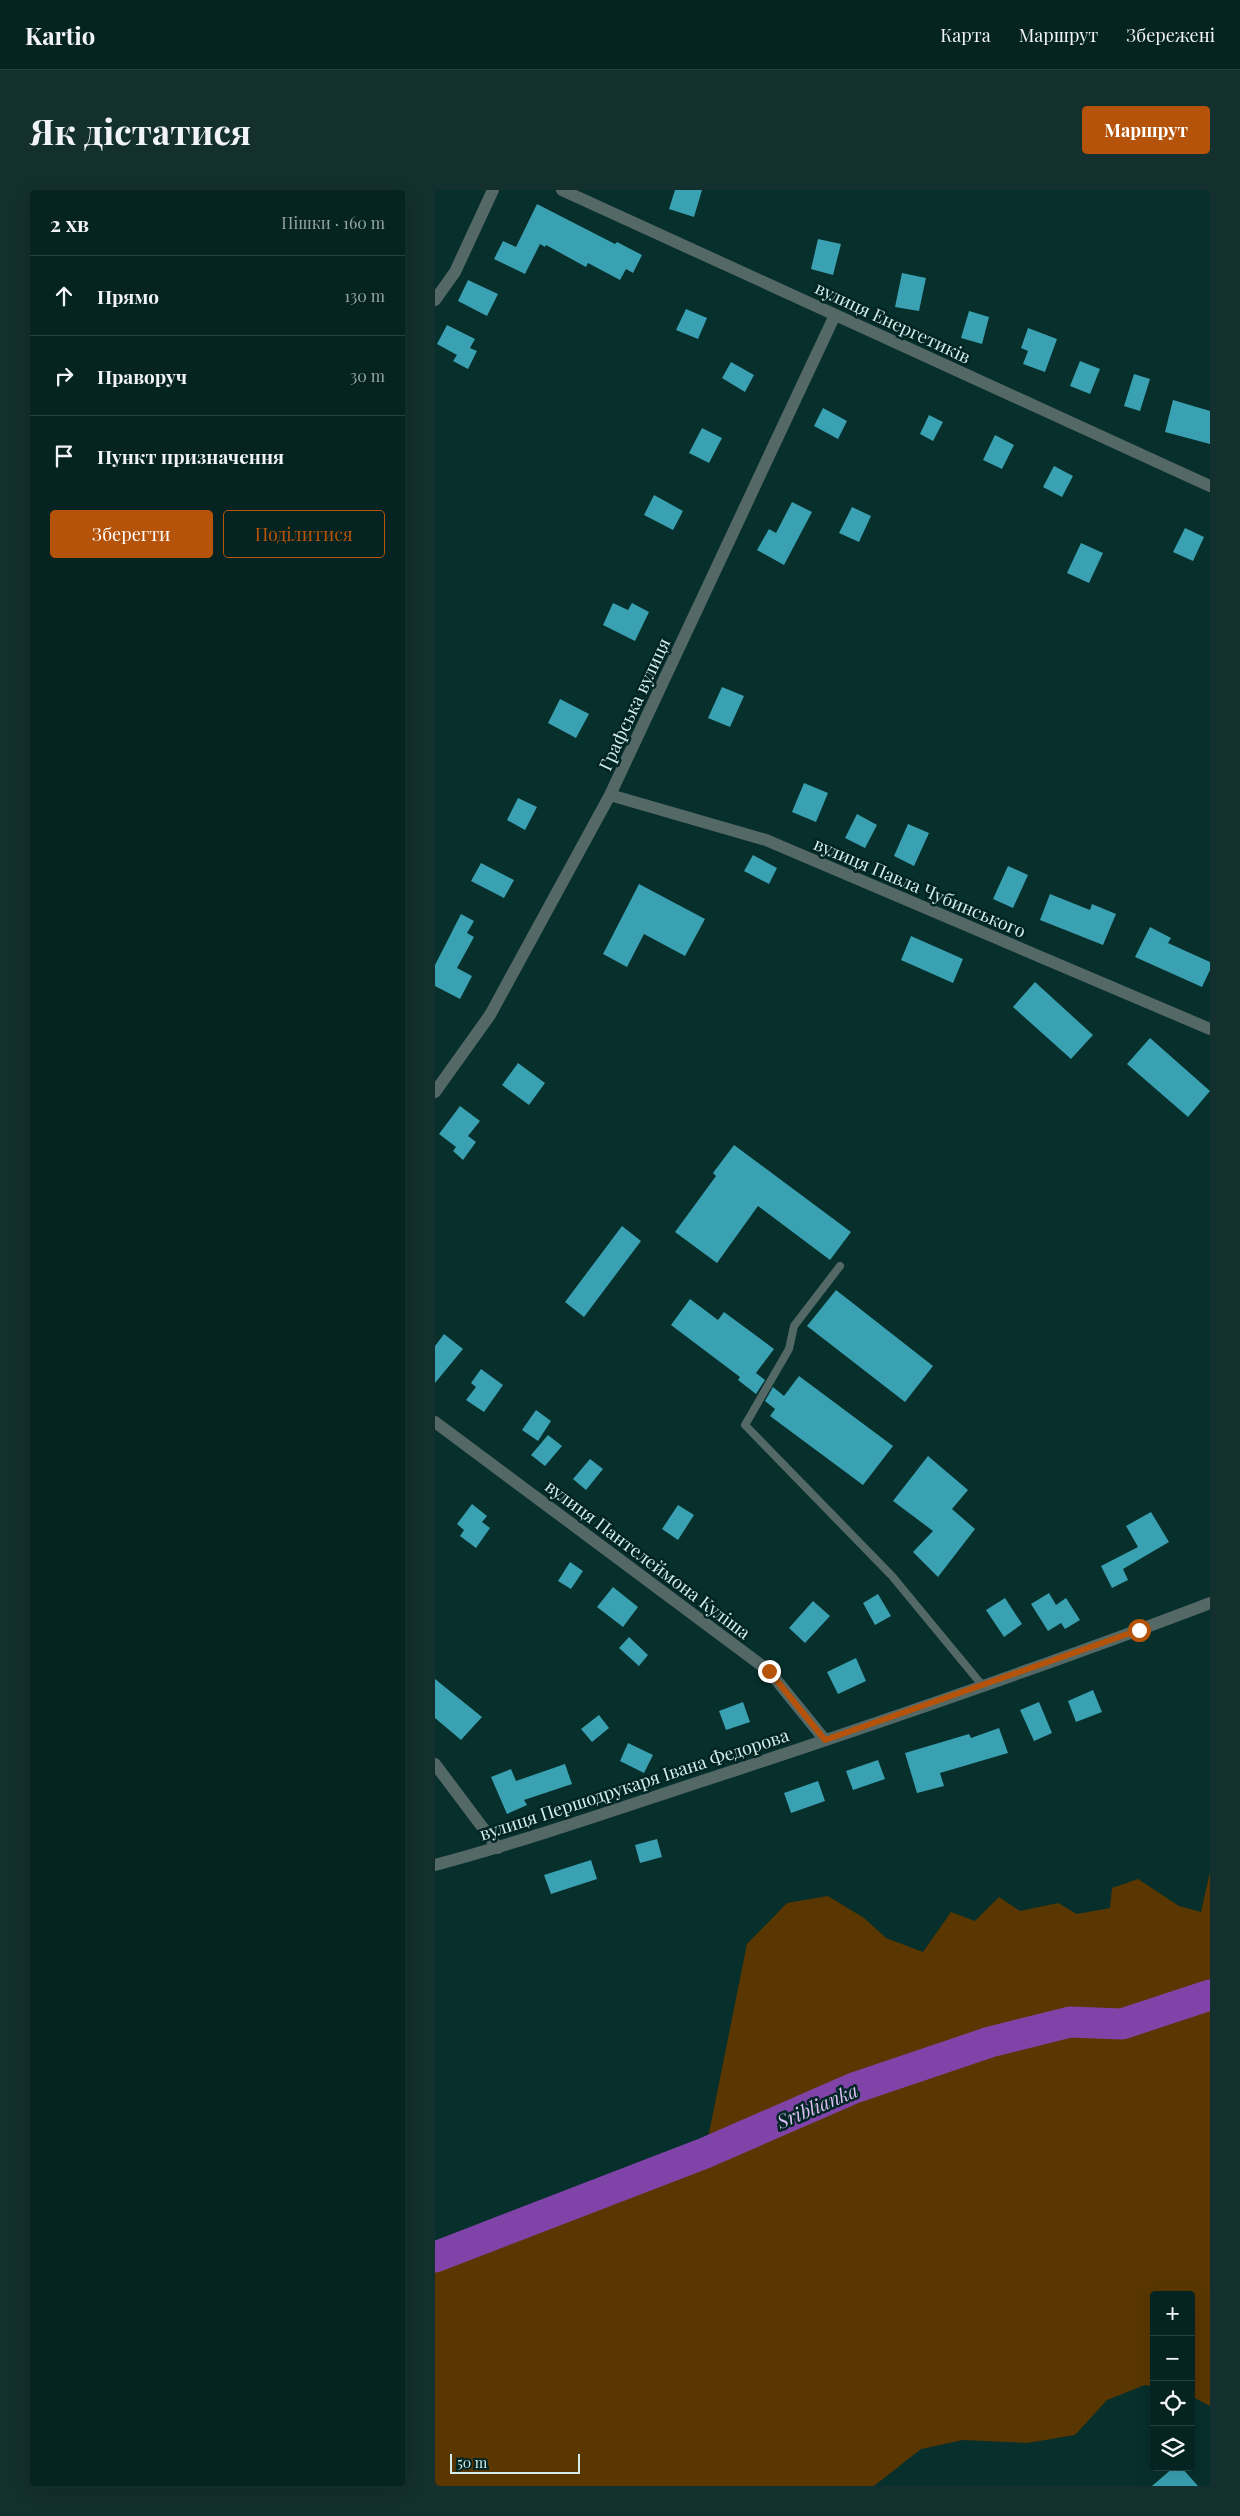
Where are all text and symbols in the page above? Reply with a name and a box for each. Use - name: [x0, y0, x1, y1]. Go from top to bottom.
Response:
- text: Kartio: [25, 19, 95, 51]
- text: Карта: [940, 23, 991, 47]
- text: Маршрут: [1019, 23, 1098, 47]
- text: Збережені: [1126, 23, 1215, 47]
- button: Маршрут: [1082, 106, 1210, 154]
- text: Як дістатися: [30, 107, 251, 154]
- text: 2 хв: [50, 209, 89, 237]
- text: Пішки · 160 m: [281, 212, 385, 233]
- street label: вулиця Енергетиків: [811, 275, 975, 369]
- icon: ahead: [50, 282, 78, 310]
- text: Прямо: [97, 283, 159, 309]
- text: 130 m: [344, 285, 385, 306]
- icon: right: [50, 362, 78, 390]
- text: Праворуч: [97, 363, 187, 389]
- text: 30 m: [350, 365, 385, 386]
- icon: arrive: [50, 442, 78, 470]
- text: Пункт призначення: [97, 443, 284, 469]
- button: Зберегти: [50, 510, 213, 558]
- button: Поділитися: [223, 510, 385, 558]
- street label: Графська вулиця: [593, 633, 675, 774]
- street label: вулиця Павла Чубинського: [810, 831, 1030, 943]
- street label: вулиця Пантелеймона Куліша: [540, 1474, 756, 1644]
- route start: [1128, 1619, 1151, 1642]
- route end: [758, 1660, 781, 1683]
- street label: вулиця Першодрукаря Івана Федорова: [476, 1723, 792, 1845]
- water label: Sriblianka: [771, 2076, 862, 2134]
- map controls: [1150, 2291, 1195, 2471]
- button: +: [1150, 2291, 1195, 2336]
- button: −: [1150, 2336, 1195, 2381]
- button: locate: [1150, 2381, 1195, 2426]
- button: layers: [1150, 2426, 1195, 2471]
- scale bar: [450, 2451, 580, 2474]
- text: 50 m: [457, 2453, 487, 2472]

